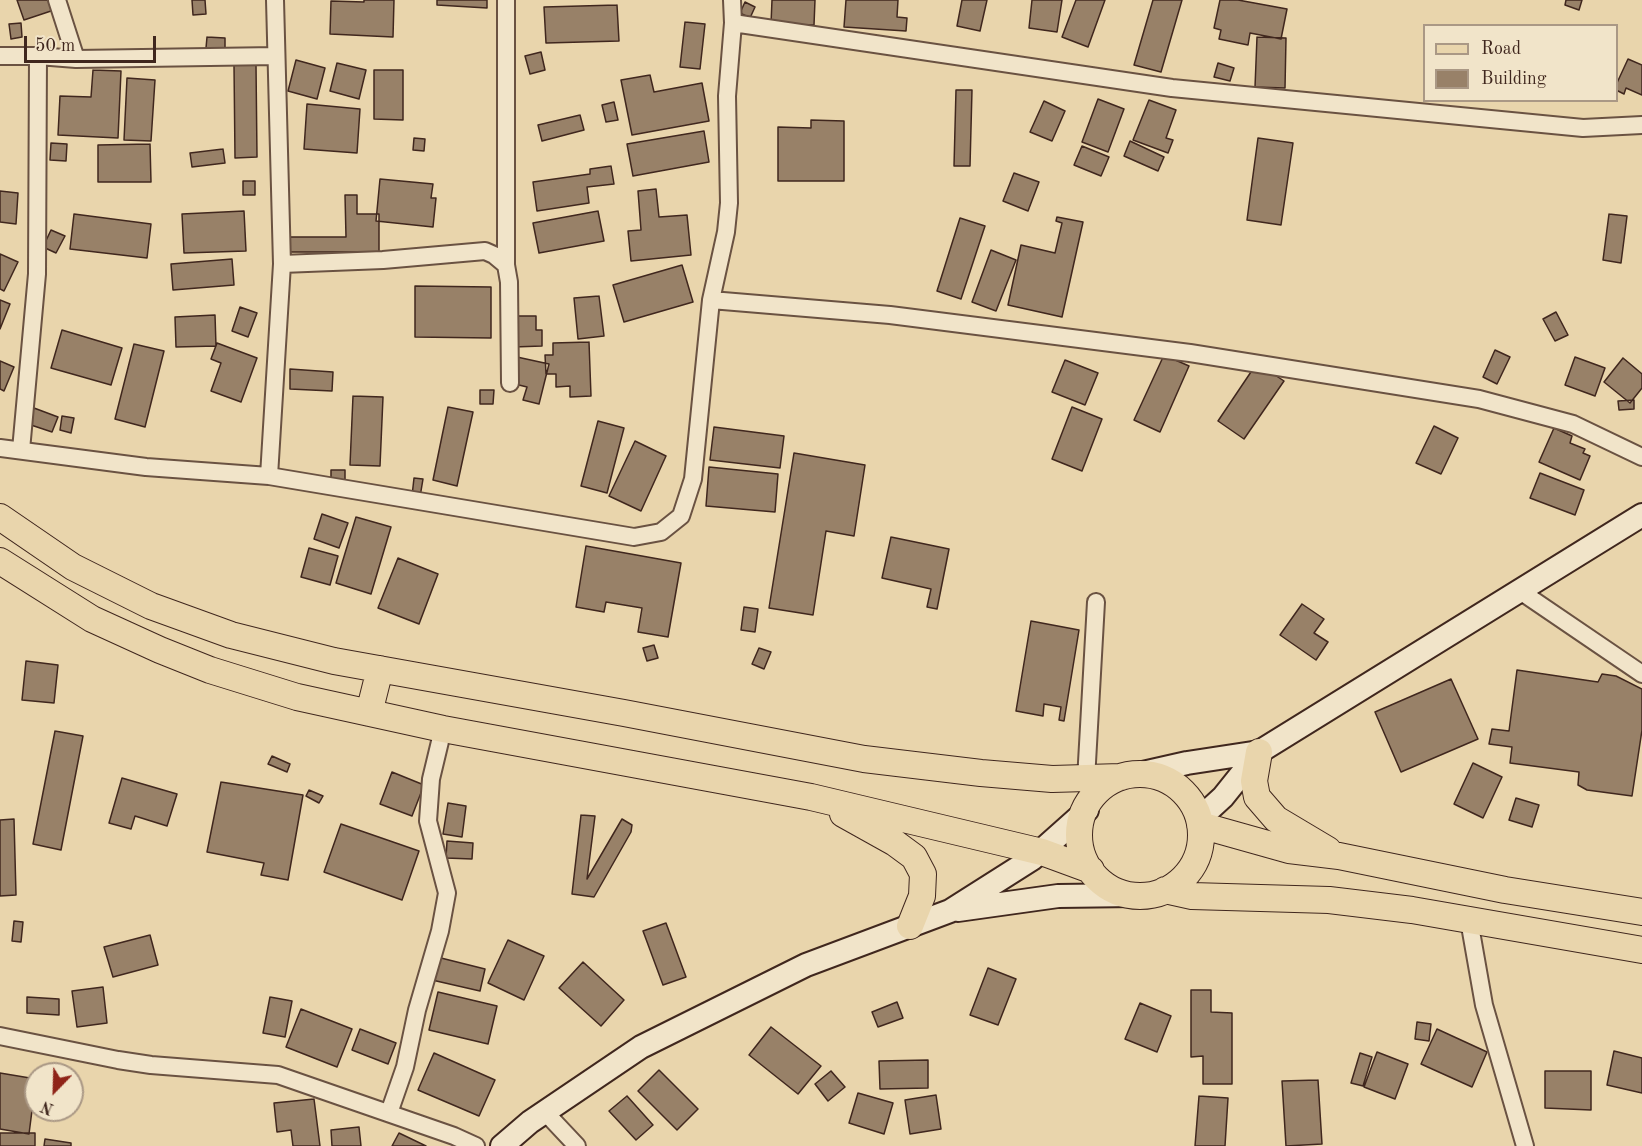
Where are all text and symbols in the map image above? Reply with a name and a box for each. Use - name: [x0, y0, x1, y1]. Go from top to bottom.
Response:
- scale bar: [27, 24, 159, 62]
- legend: [1423, 24, 1618, 102]
- text: 50 m: [35, 37, 75, 55]
- text: Road: [1481, 40, 1521, 58]
- text: Building: [1481, 70, 1546, 88]
- north arrow: [24, 1062, 84, 1122]
- text: N: [39, 1097, 57, 1116]

